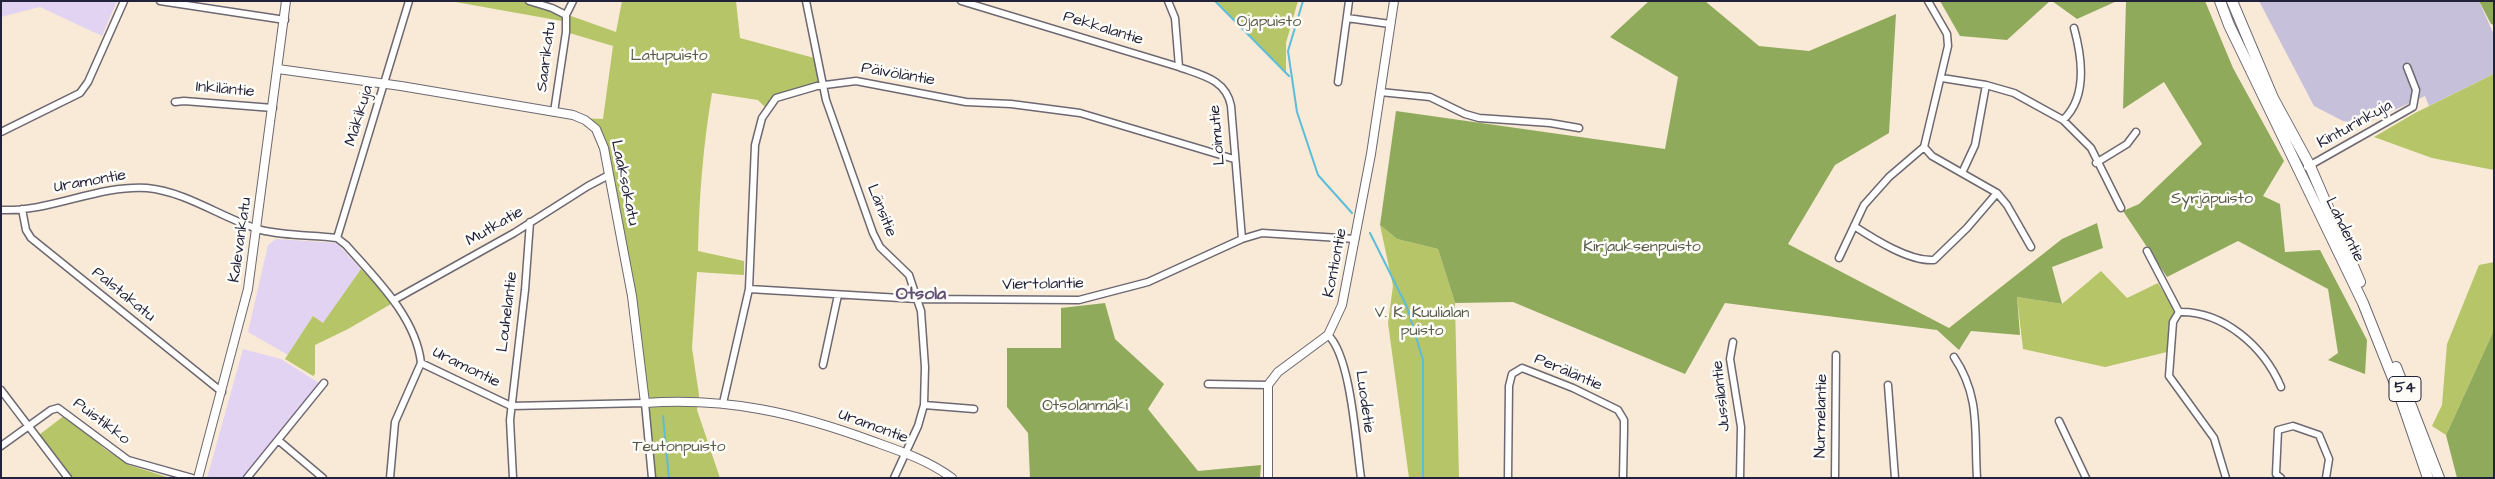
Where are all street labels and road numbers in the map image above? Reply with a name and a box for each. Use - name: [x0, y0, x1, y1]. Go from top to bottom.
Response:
- street label: Pekkalantie: [1061, 8, 1145, 50]
- street label: Saarikatu: [533, 21, 561, 93]
- street label: Päivöläntie: [860, 59, 936, 91]
- street label: Inkiläntie: [195, 78, 255, 102]
- street label: Mäkikuja: [342, 83, 378, 149]
- street label: Kinturinkuja: [2314, 97, 2396, 153]
- street label: Loimutie: [1206, 104, 1230, 166]
- street label: Laaksokatu: [606, 139, 642, 227]
- street label: Uramontie: [52, 166, 128, 198]
- street label: Länsitie: [862, 182, 900, 240]
- street label: Lahdentie: [2320, 195, 2368, 265]
- street label: Kalevankatu: [226, 196, 256, 284]
- street label: Mutkatie: [463, 203, 527, 251]
- street label: Kontiontie: [1320, 227, 1352, 299]
- street label: Palstakatu: [87, 264, 159, 326]
- street label: Louhelantie: [494, 271, 522, 353]
- street label: Viertolantie: [1002, 275, 1084, 295]
- street label: Uramontie: [429, 343, 503, 393]
- street label: Peräläntie: [1531, 350, 1605, 396]
- street label: Jussilantie: [1709, 360, 1735, 432]
- street label: Luodetie: [1350, 370, 1378, 434]
- street label: Nurmelantie: [1812, 374, 1832, 458]
- road number: 54: [2389, 376, 2421, 402]
- street label: Puistikko: [69, 394, 133, 450]
- street label: Uramontie: [835, 406, 911, 448]

